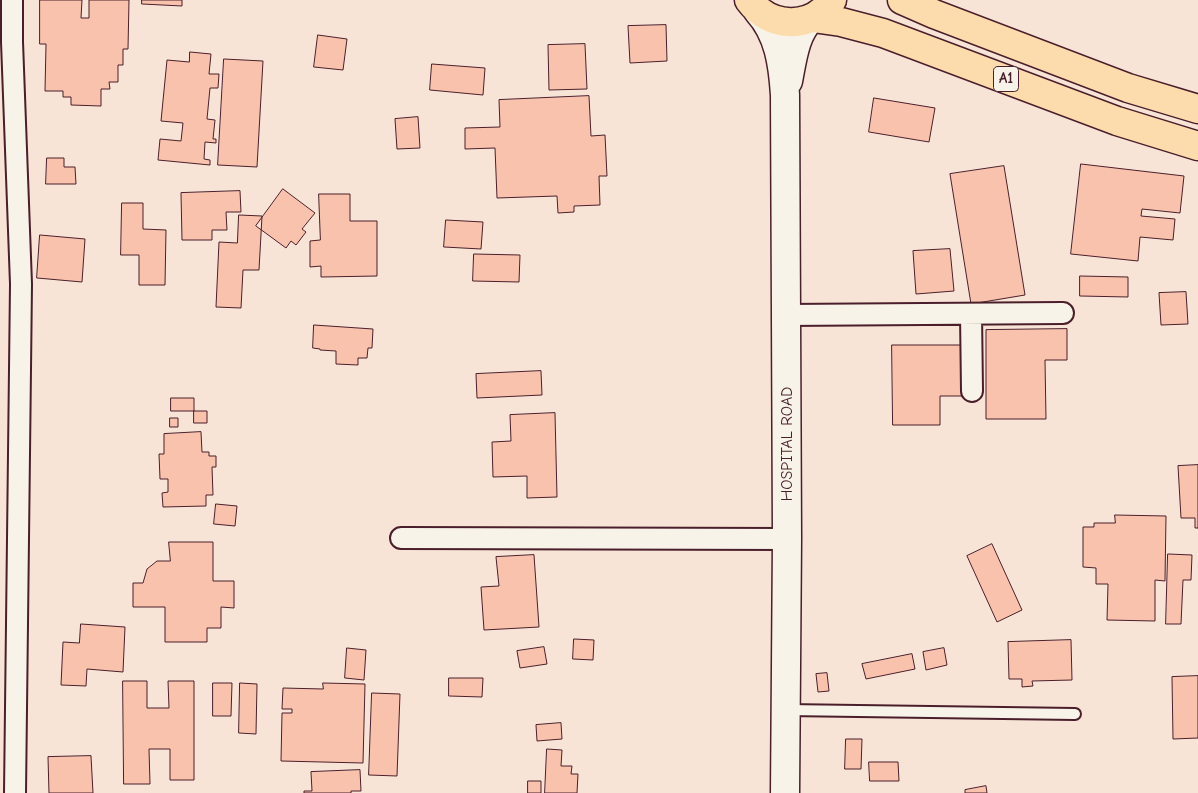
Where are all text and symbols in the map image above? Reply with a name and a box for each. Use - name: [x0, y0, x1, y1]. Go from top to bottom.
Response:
- road number: A1: [994, 66, 1018, 92]
- street label: HOSPITAL ROAD: [777, 387, 797, 501]

